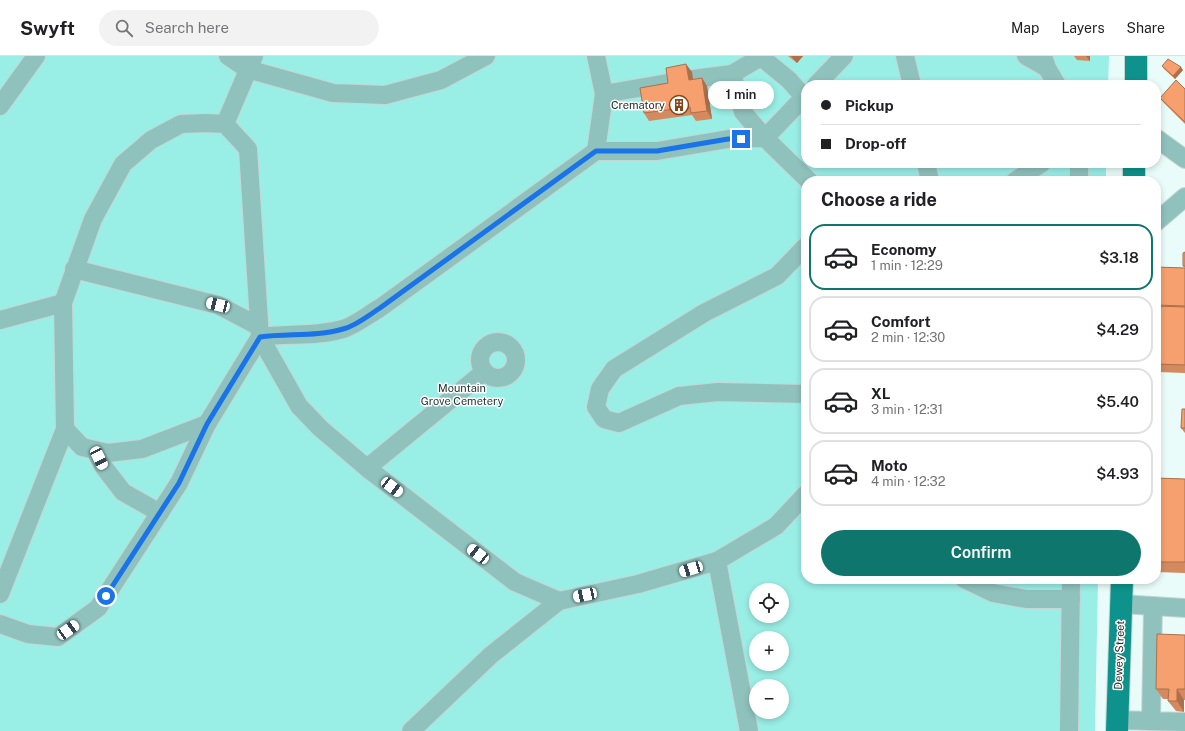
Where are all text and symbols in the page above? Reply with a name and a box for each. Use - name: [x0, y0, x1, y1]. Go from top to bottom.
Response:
- search box: [99, 10, 379, 46]
- text: Swyft: [20, 17, 75, 39]
- icon: search: [113, 17, 135, 39]
- text: Search here: [145, 19, 229, 36]
- text: Map: [1011, 20, 1039, 36]
- text: Layers: [1061, 20, 1105, 36]
- text: Share: [1127, 20, 1165, 36]
- callout: 1 min: [708, 81, 774, 109]
- text: 1 min: [726, 87, 756, 102]
- building icon: Crematory: [668, 94, 690, 116]
- text: Pickup: [845, 97, 894, 114]
- place label: Crematory: [611, 99, 665, 111]
- route end: [732, 130, 750, 148]
- text: Drop-off: [845, 135, 906, 152]
- text: Choose a ride: [821, 189, 937, 210]
- icon: car: [823, 239, 859, 275]
- text: Economy: [871, 241, 936, 258]
- text: $3.18: [1099, 249, 1139, 266]
- text: 1 min · 12:29: [871, 258, 943, 273]
- car: [205, 296, 231, 314]
- icon: car: [823, 311, 859, 347]
- text: Comfort: [871, 313, 931, 330]
- text: $4.29: [1096, 321, 1139, 338]
- text: 2 min · 12:30: [871, 330, 945, 345]
- park label: Mountain Grove Cemetery: [421, 382, 503, 407]
- icon: car: [823, 383, 859, 419]
- text: XL: [871, 385, 890, 402]
- text: $5.40: [1096, 393, 1139, 410]
- text: 3 min · 12:31: [871, 402, 943, 417]
- car: [88, 445, 110, 471]
- icon: car: [823, 455, 859, 491]
- text: Moto: [871, 457, 908, 474]
- text: $4.93: [1096, 465, 1139, 482]
- text: 4 min · 12:32: [871, 474, 946, 489]
- car: [379, 475, 405, 499]
- button: Confirm: [821, 530, 1141, 576]
- car: [465, 542, 491, 566]
- car: [678, 560, 704, 578]
- map controls: [749, 583, 789, 719]
- button: locate: [749, 583, 789, 623]
- route start: [97, 587, 115, 605]
- car: [572, 587, 598, 603]
- car: [55, 618, 81, 642]
- street label: Dewey Street: [1112, 620, 1126, 690]
- button: +: [749, 631, 789, 671]
- button: −: [749, 679, 789, 719]

